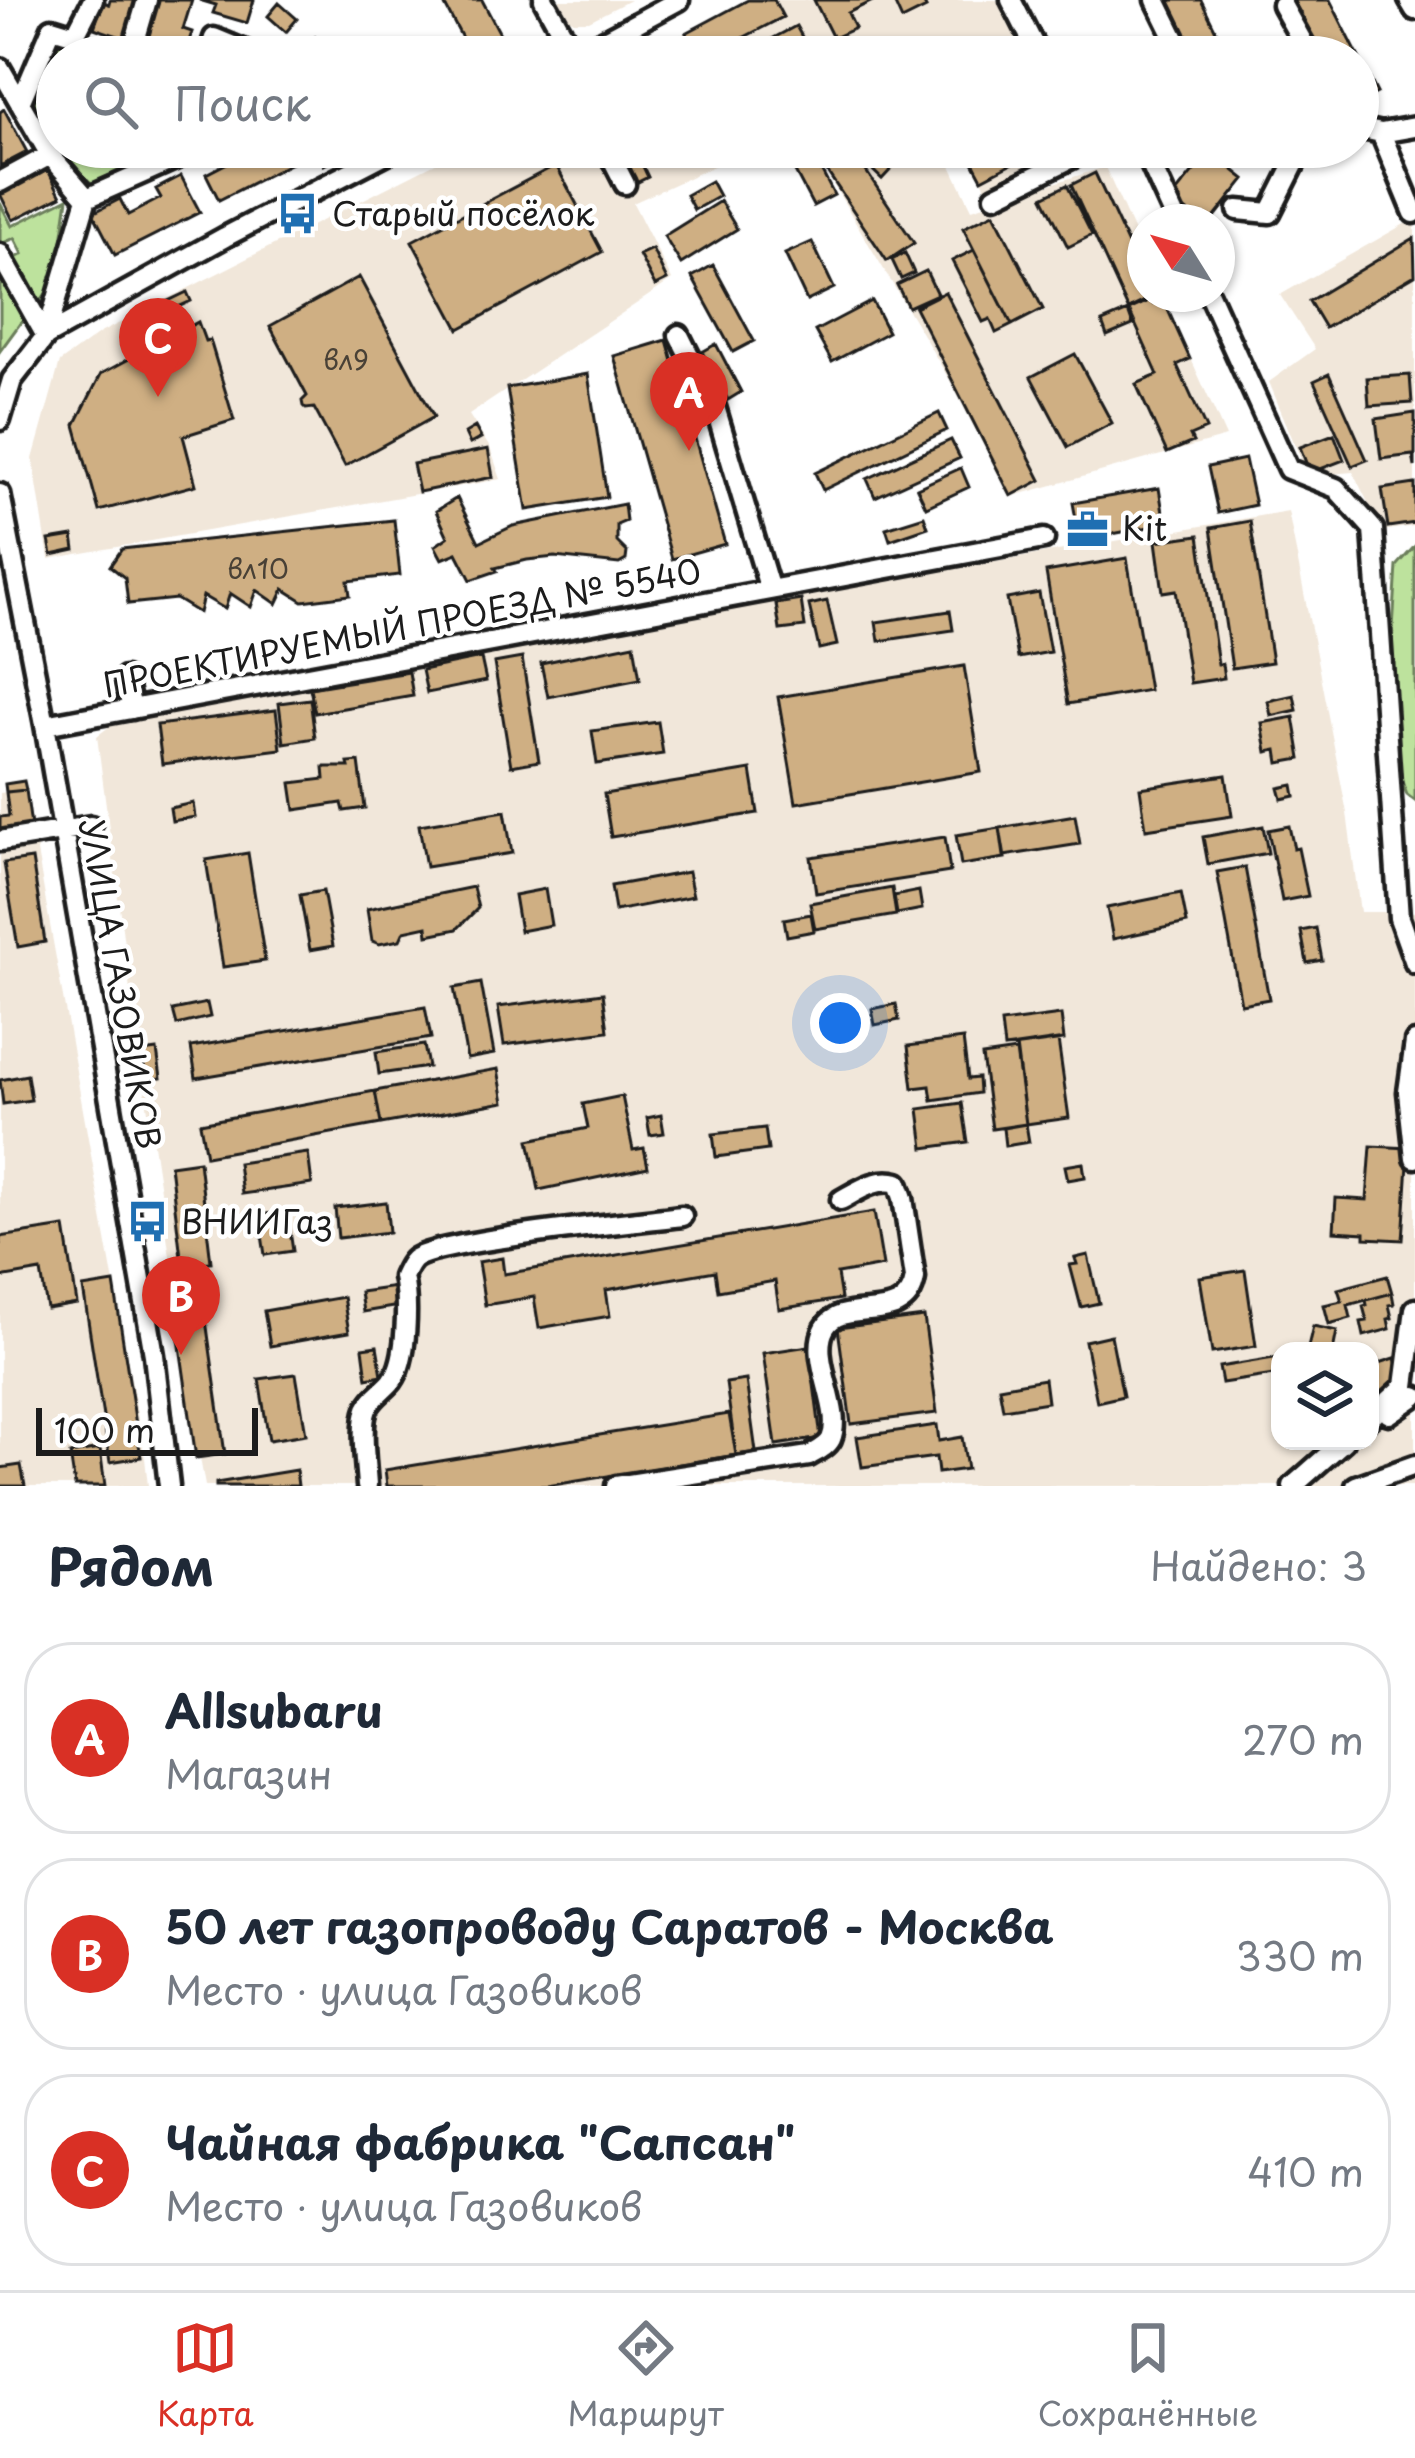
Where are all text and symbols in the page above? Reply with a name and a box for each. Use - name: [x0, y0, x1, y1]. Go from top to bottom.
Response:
- search box: [36, 36, 1379, 168]
- text: Поиск: [174, 68, 311, 136]
- icon: search: [78, 69, 144, 135]
- place label: Старый посёлок: [332, 187, 595, 237]
- bus stop icon: Старый посёлок: [275, 191, 321, 237]
- north arrow: [1127, 204, 1235, 312]
- pin: C: [119, 298, 197, 397]
- house number: вл9: [323, 338, 369, 379]
- pin: A: [650, 352, 728, 451]
- place label: Kit: [1122, 502, 1167, 552]
- office icon: Kit: [1065, 506, 1111, 552]
- street label: ПРОЕКТИРУЕМЫЙ ПРОЕЗД № 5540: [99, 544, 705, 709]
- house number: вл10: [227, 547, 289, 588]
- street label: УЛИЦА ГАЗОВИКОВ: [68, 815, 176, 1153]
- your location: [810, 993, 870, 1053]
- place label: ВНИИГаз: [181, 1195, 333, 1245]
- bus stop icon: ВНИИГаз: [124, 1199, 170, 1245]
- pin: B: [142, 1256, 220, 1355]
- map controls: [1271, 1342, 1379, 1450]
- button: layers: [1271, 1342, 1379, 1450]
- scale bar: [36, 1402, 258, 1455]
- text: 100 m: [54, 1404, 155, 1454]
- text: Рядом: [48, 1526, 214, 1603]
- text: Найдено: 3: [1150, 1535, 1367, 1594]
- text: Allsubaru: [165, 1675, 383, 1743]
- text: A: [75, 1709, 105, 1768]
- text: 270 m: [1242, 1709, 1364, 1768]
- text: Магазин: [165, 1743, 332, 1802]
- text: 50 лет газопроводу Саратов - Москва: [165, 1891, 1054, 1959]
- text: B: [77, 1925, 103, 1984]
- text: 330 m: [1236, 1925, 1364, 1984]
- text: Место · улица Газовиков: [165, 1959, 643, 2018]
- text: Чайная фабрика "Сапсан": [165, 2107, 795, 2175]
- text: C: [75, 2141, 105, 2200]
- text: 410 m: [1247, 2141, 1364, 2200]
- text: Место · улица Газовиков: [165, 2175, 643, 2234]
- tab: Карта: [157, 2315, 254, 2437]
- tab: Маршрут: [568, 2315, 724, 2437]
- tab: Сохранённые: [1037, 2315, 1258, 2437]

